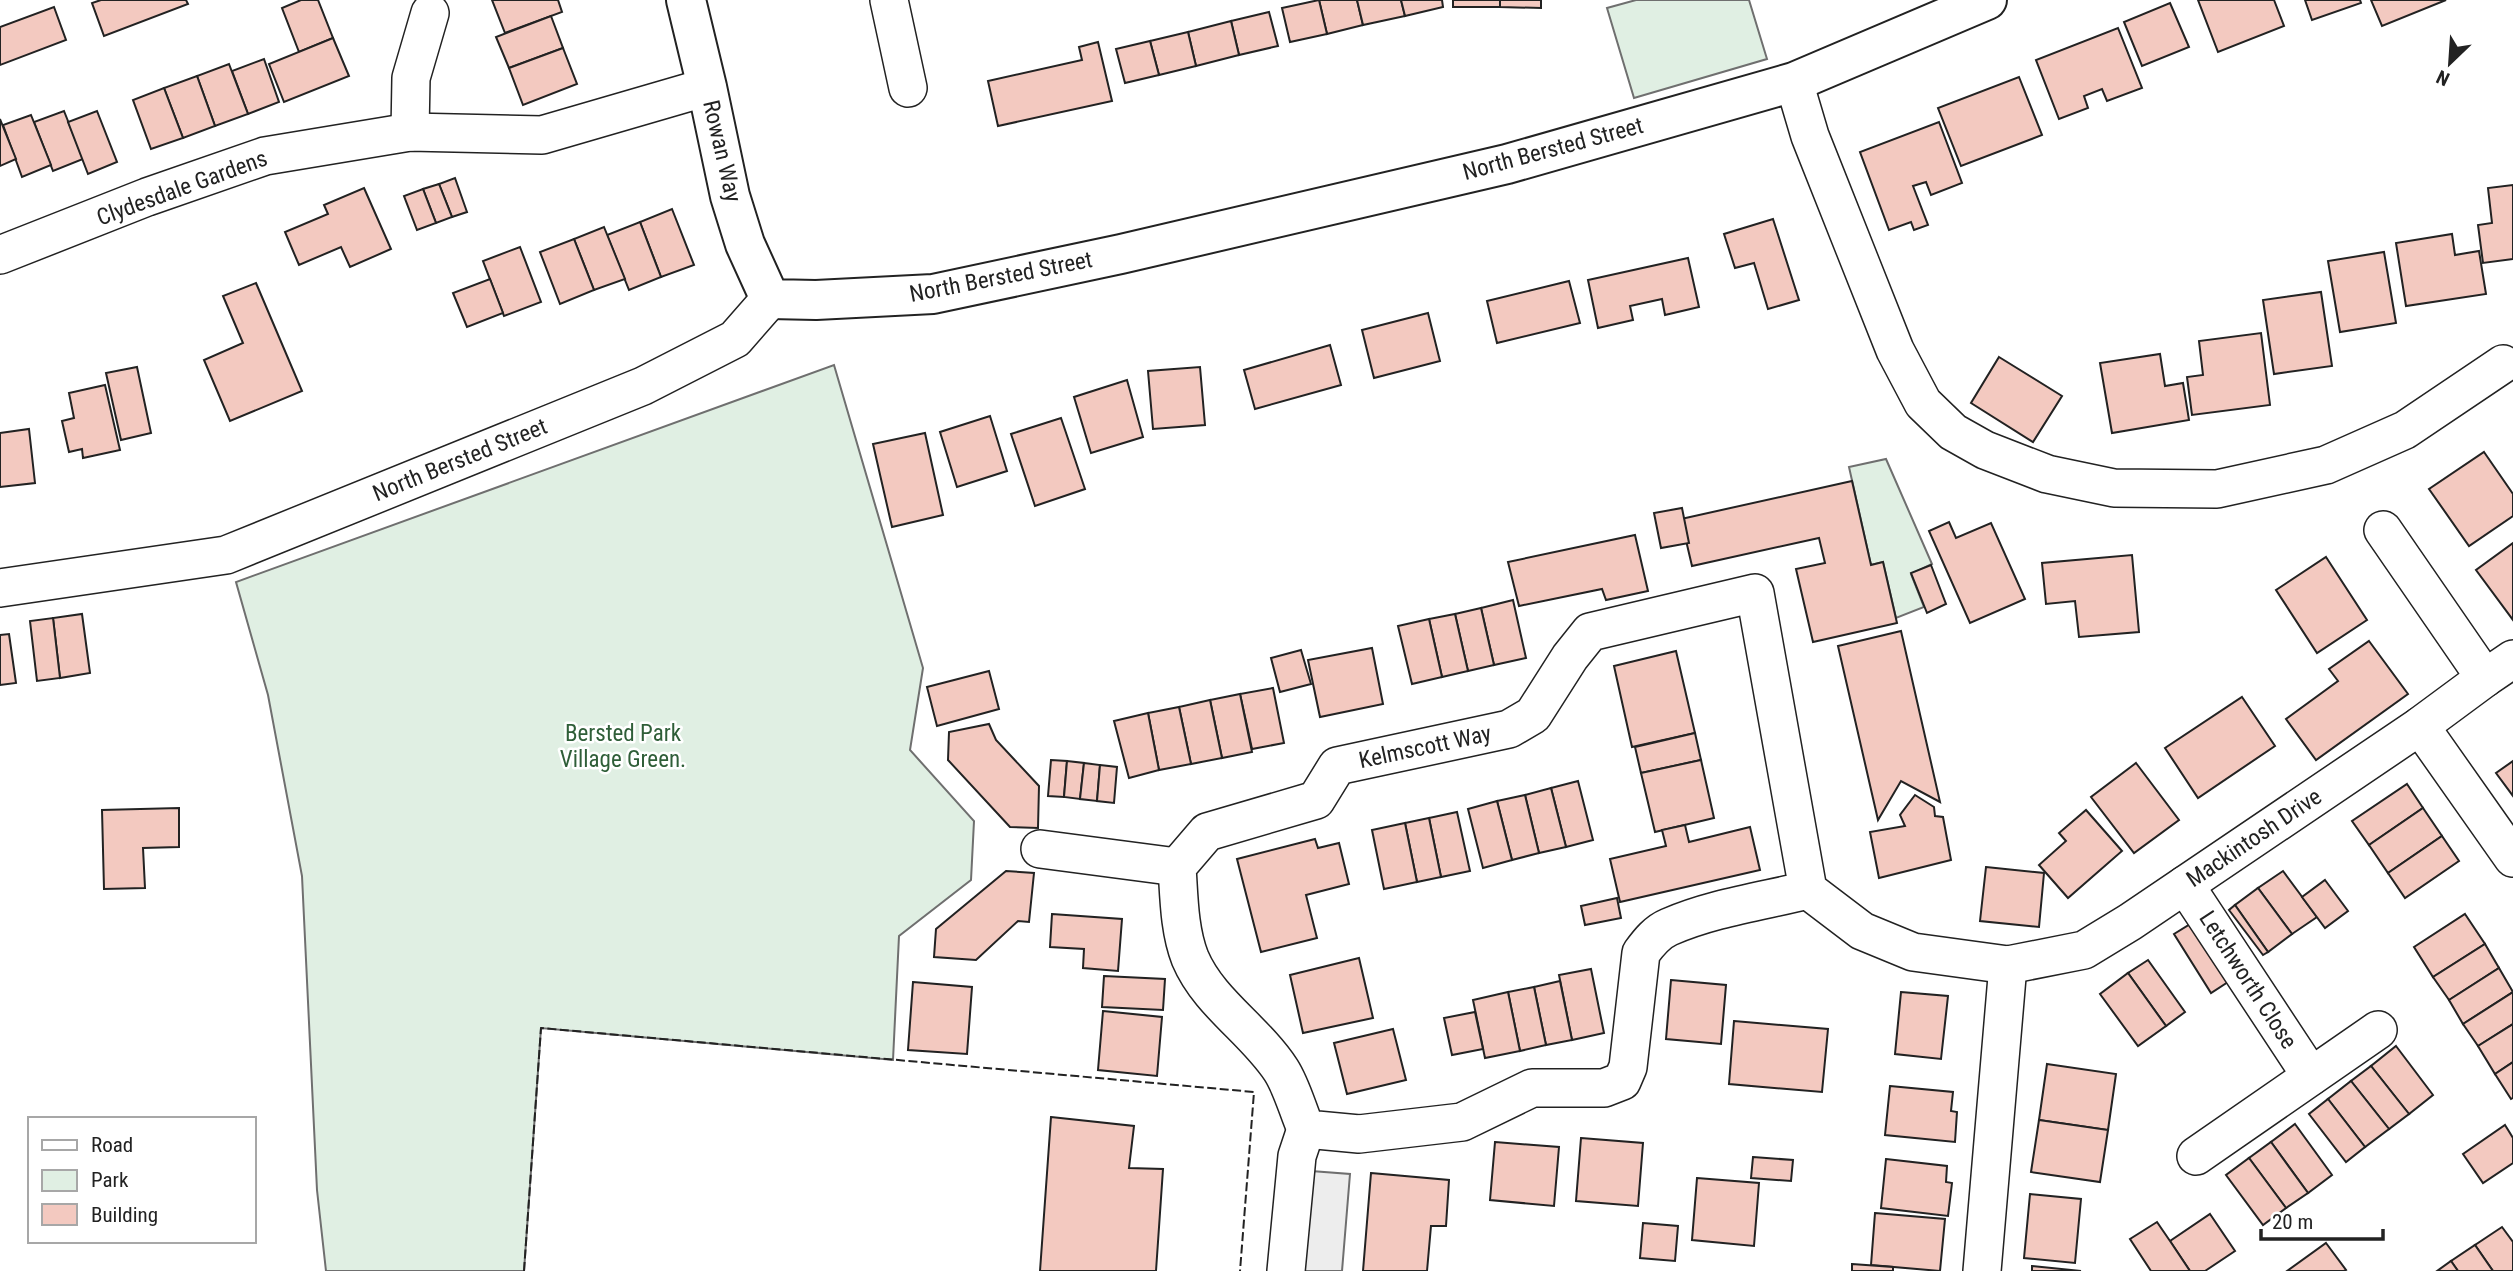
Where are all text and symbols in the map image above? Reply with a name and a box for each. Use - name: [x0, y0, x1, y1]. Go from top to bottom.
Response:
- north arrow: [2415, 28, 2485, 98]
- text: N: [2433, 65, 2453, 91]
- street label: Rowan Way: [697, 97, 747, 205]
- street label: North Bersted Street: [1460, 112, 1646, 186]
- street label: Clydesdale Gardens: [93, 145, 271, 231]
- street label: North Bersted Street: [907, 246, 1095, 308]
- street label: North Bersted Street: [369, 413, 551, 507]
- park label: Bersted Park Village Green.: [560, 720, 686, 773]
- street label: Kelmscott Way: [1356, 720, 1494, 774]
- street label: Mackintosh Drive: [2182, 783, 2326, 893]
- street label: Letchworth Close: [2193, 906, 2303, 1054]
- legend: [28, 1117, 256, 1243]
- text: Road: [91, 1133, 133, 1157]
- text: Park: [91, 1168, 129, 1192]
- scale bar: [2261, 1198, 2384, 1242]
- text: Building: [91, 1203, 158, 1227]
- text: 20 m: [2272, 1210, 2313, 1234]

